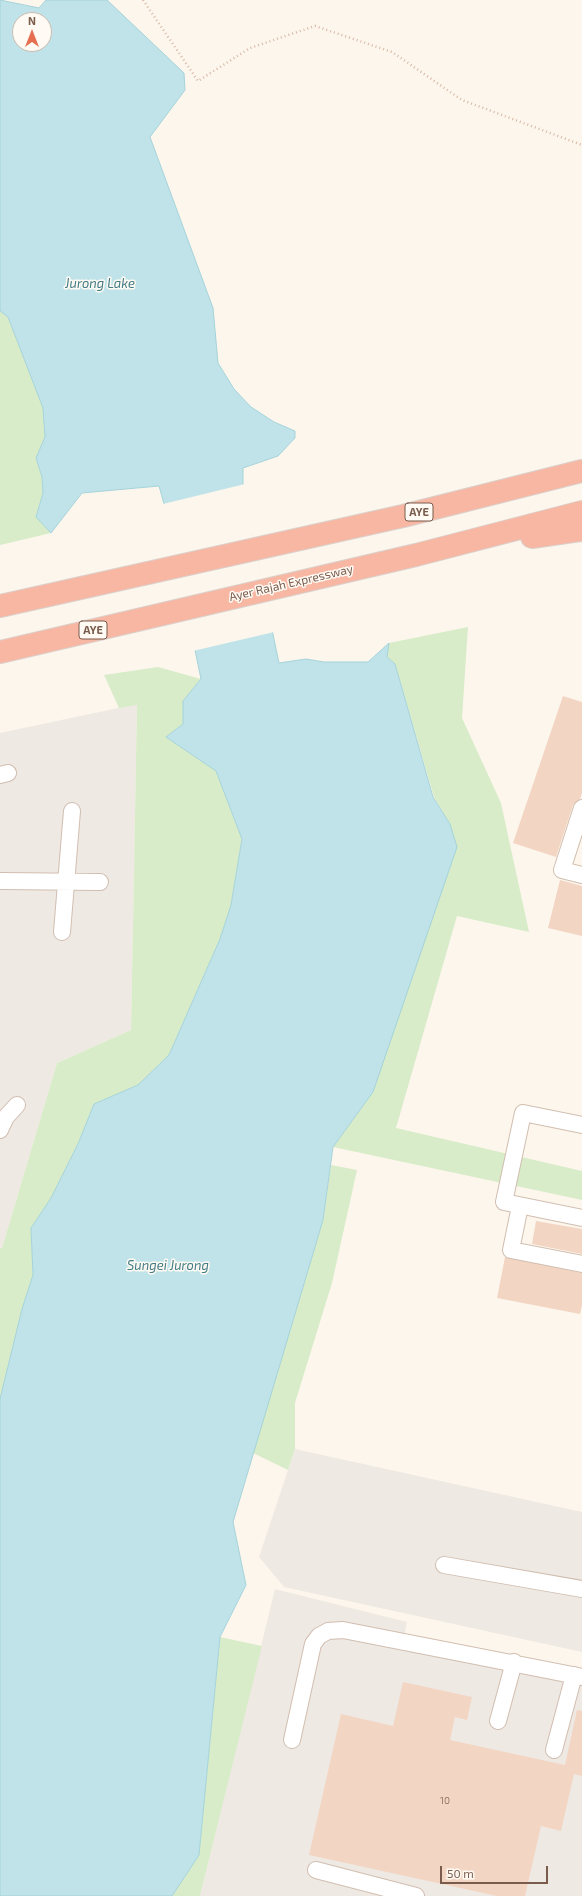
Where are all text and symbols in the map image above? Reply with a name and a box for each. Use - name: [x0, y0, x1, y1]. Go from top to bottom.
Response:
- north arrow: [12, 12, 52, 52]
- text: N: [28, 14, 36, 27]
- water label: Jurong Lake: [65, 276, 135, 292]
- road number: AYE: [405, 503, 433, 521]
- street label: Ayer Rajah Expressway: [228, 562, 354, 604]
- road number: AYE: [79, 621, 107, 639]
- water label: Sungei Jurong: [127, 1258, 209, 1274]
- house number: 10: [440, 1795, 450, 1807]
- scale bar: [442, 1858, 550, 1884]
- text: 50 m: [447, 1866, 474, 1880]

